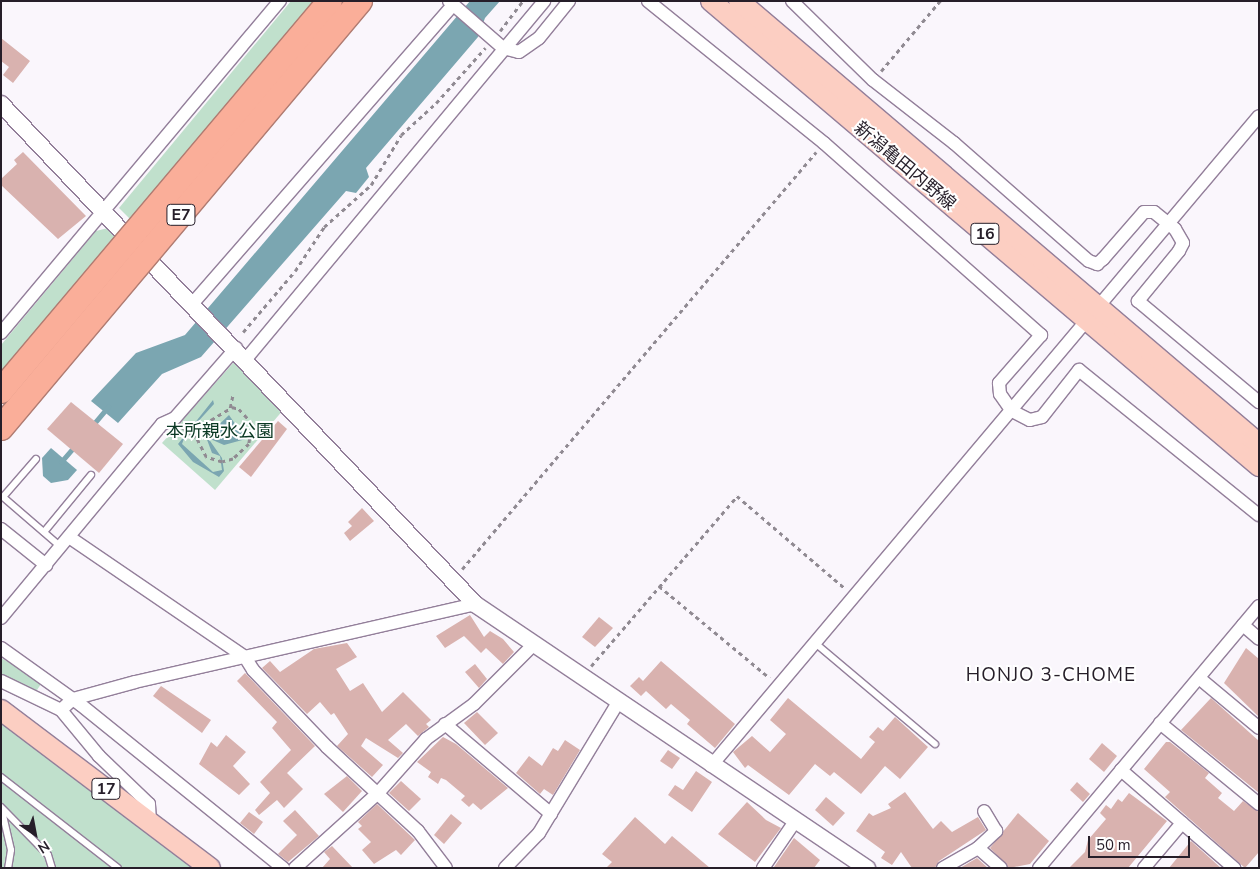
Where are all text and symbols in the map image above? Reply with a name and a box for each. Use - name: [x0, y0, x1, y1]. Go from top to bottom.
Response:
- street label: 新潟亀田内野線: [850, 117, 960, 215]
- road number: E7: [166, 202, 196, 228]
- road number: 16: [970, 220, 1000, 248]
- park label: 本所親水公園: [166, 420, 274, 442]
- district label: HONJO 3-CHOME: [964, 665, 1138, 687]
- road number: 17: [91, 776, 121, 802]
- north arrow: [10, 809, 60, 859]
- scale bar: [1090, 826, 1192, 858]
- text: 50 m: [1096, 835, 1131, 855]
- text: N: [34, 836, 53, 858]

